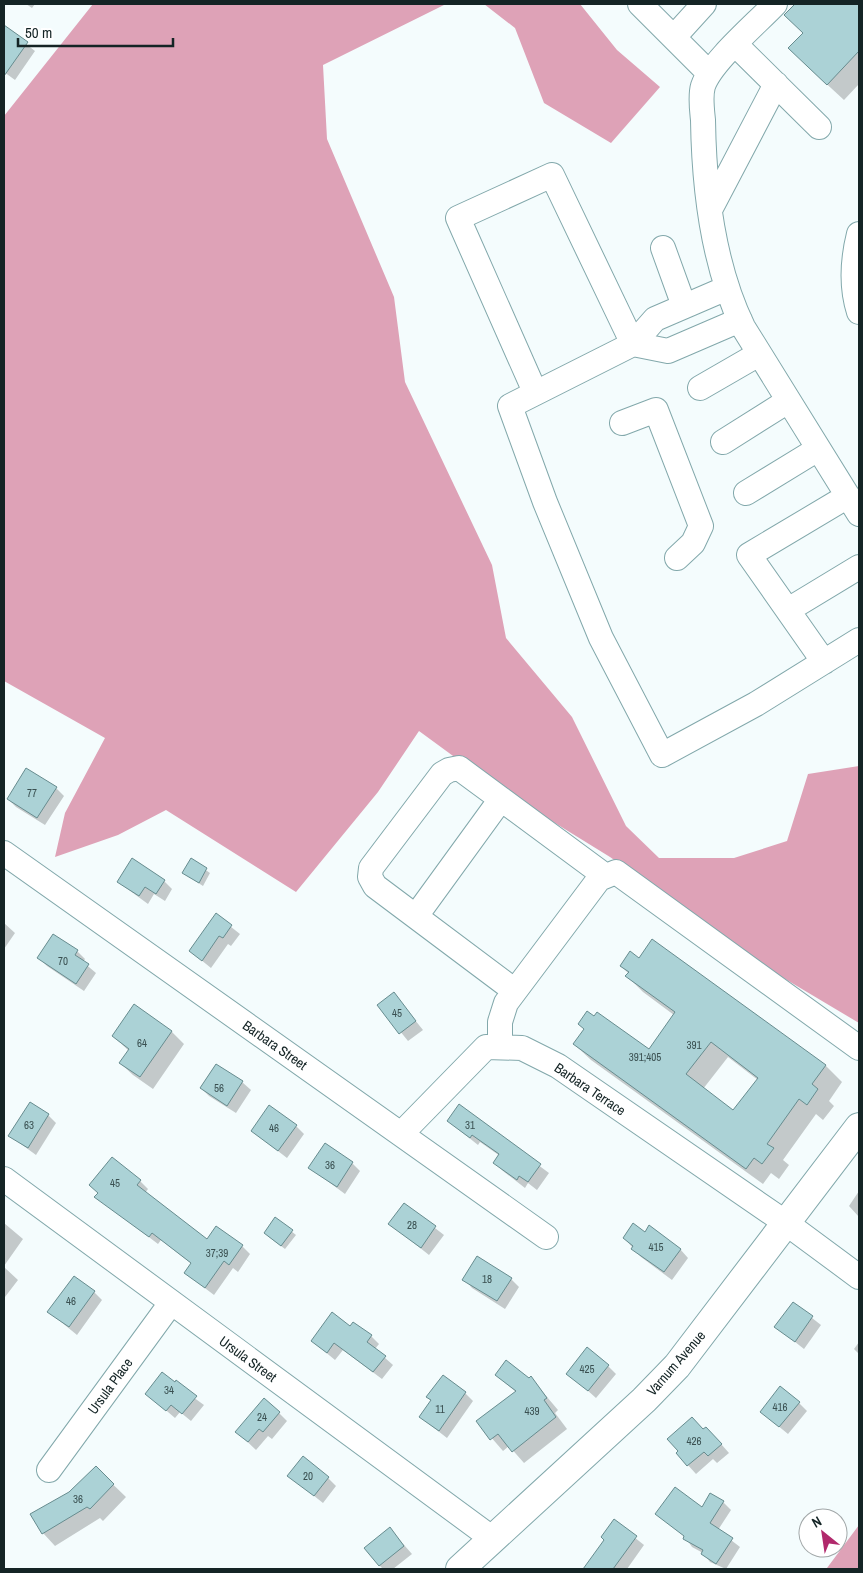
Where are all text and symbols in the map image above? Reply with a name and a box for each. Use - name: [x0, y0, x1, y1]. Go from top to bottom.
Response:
- scale bar: [18, 15, 172, 47]
- text: 50 m: [25, 22, 52, 43]
- house number: 77: [27, 786, 37, 800]
- house number: 70: [58, 954, 68, 968]
- house number: 45: [392, 1006, 402, 1020]
- street label: Barbara Street: [239, 1016, 311, 1074]
- house number: 64: [137, 1036, 147, 1050]
- house number: 391: [686, 1038, 702, 1052]
- house number: 391;405: [629, 1050, 661, 1064]
- street label: Barbara Terrace: [551, 1059, 629, 1119]
- house number: 56: [214, 1081, 224, 1095]
- house number: 63: [24, 1118, 34, 1132]
- house number: 31: [465, 1118, 475, 1132]
- house number: 46: [269, 1121, 279, 1135]
- house number: 36: [325, 1158, 335, 1172]
- house number: 45: [110, 1176, 120, 1190]
- house number: 28: [407, 1218, 417, 1232]
- house number: 415: [648, 1240, 664, 1254]
- house number: 37;39: [206, 1246, 228, 1260]
- house number: 18: [482, 1272, 492, 1286]
- house number: 46: [66, 1294, 76, 1308]
- street label: Varnum Avenue: [643, 1327, 709, 1399]
- street label: Ursula Street: [216, 1332, 280, 1386]
- street label: Ursula Place: [84, 1354, 136, 1418]
- house number: 425: [579, 1362, 595, 1376]
- house number: 34: [164, 1383, 174, 1397]
- house number: 416: [772, 1400, 788, 1414]
- house number: 11: [435, 1402, 445, 1416]
- house number: 439: [524, 1404, 540, 1418]
- house number: 24: [257, 1410, 267, 1424]
- house number: 426: [686, 1434, 702, 1448]
- house number: 20: [303, 1469, 313, 1483]
- house number: 36: [73, 1492, 83, 1506]
- north arrow: [798, 1508, 848, 1558]
- text: N: [808, 1512, 825, 1532]

